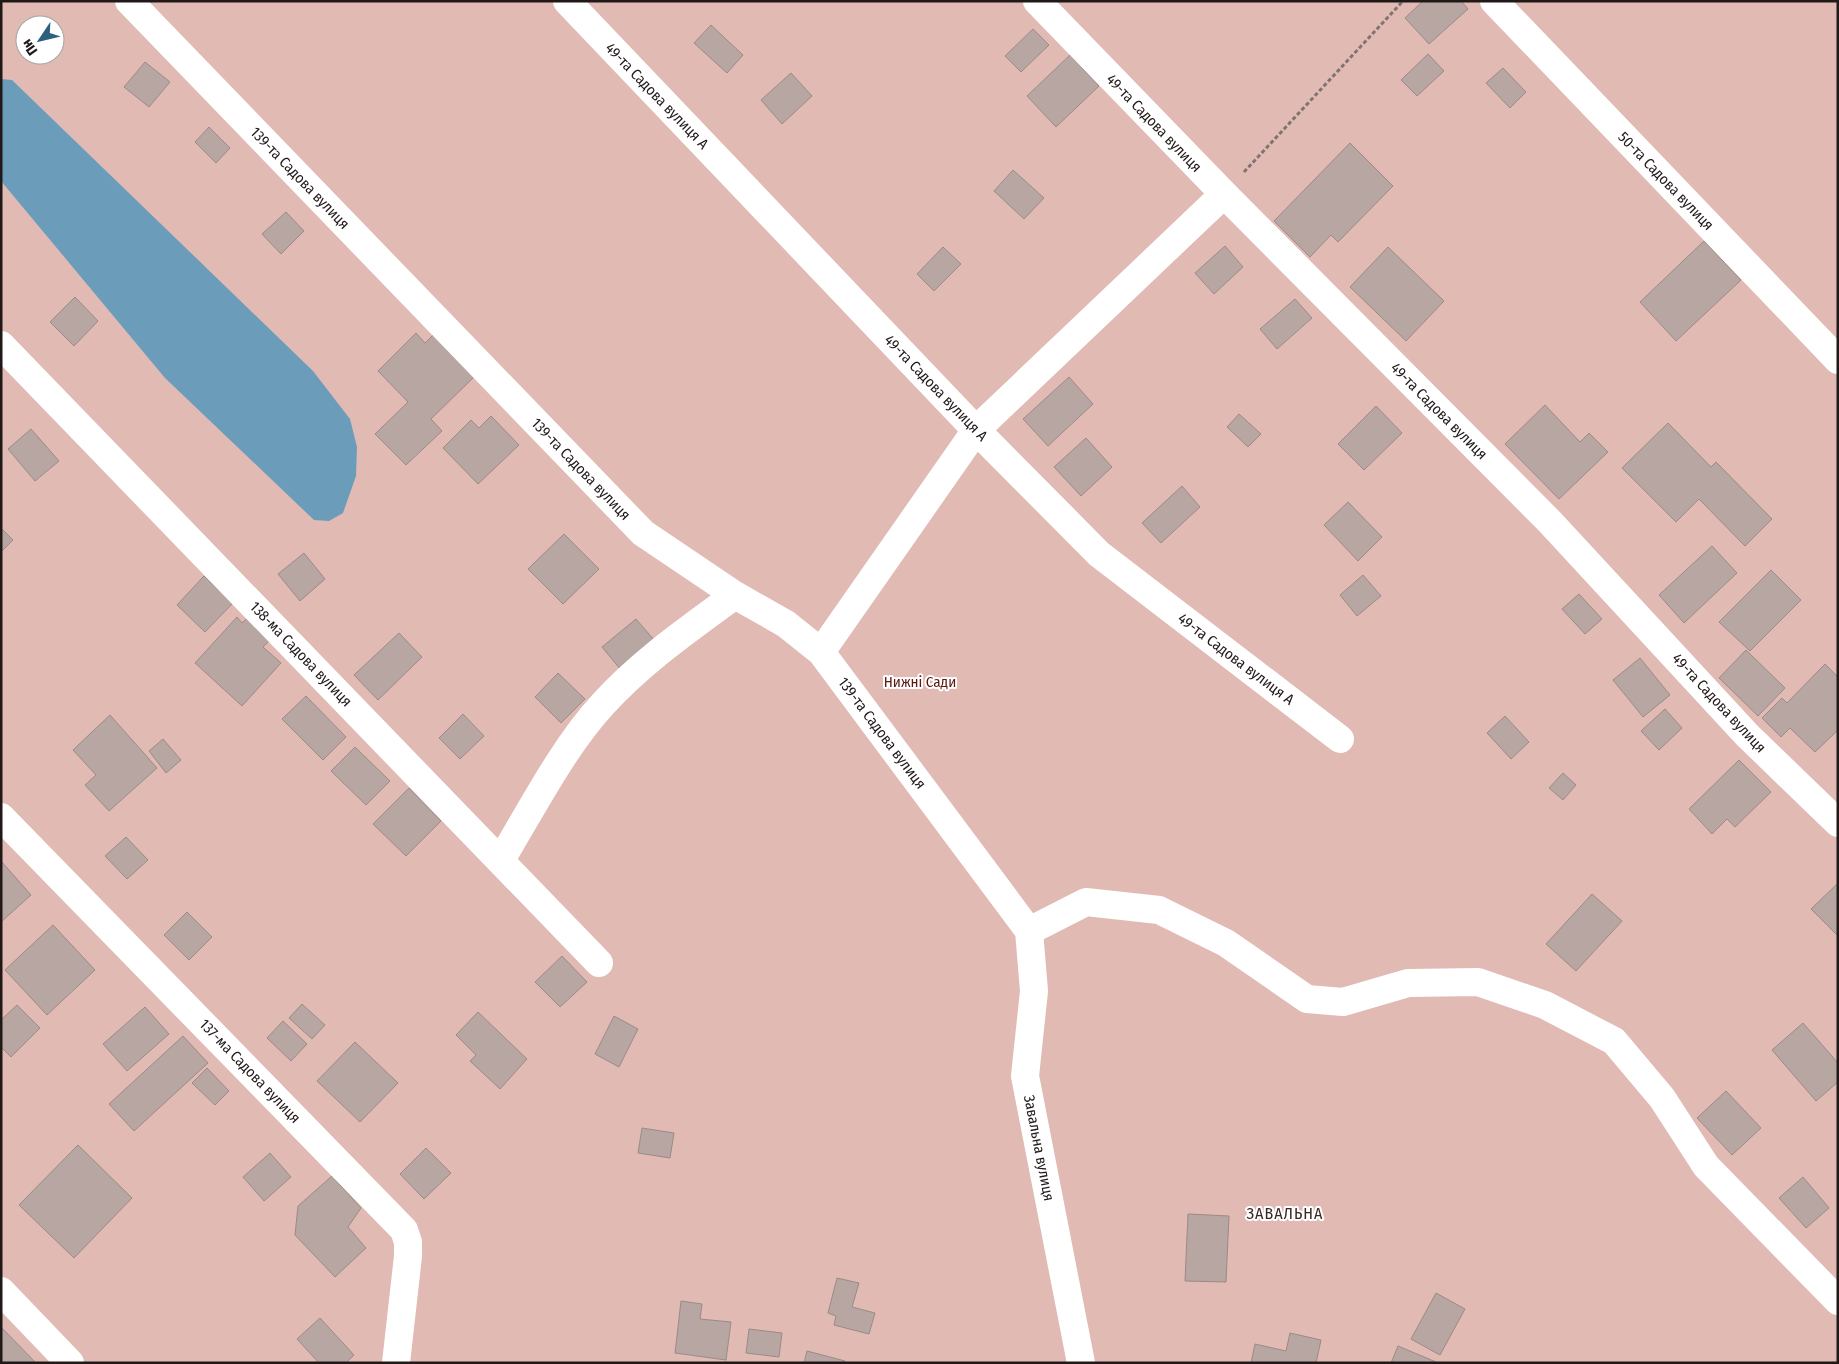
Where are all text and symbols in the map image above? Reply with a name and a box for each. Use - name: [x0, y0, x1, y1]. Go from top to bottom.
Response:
- north arrow: [15, 15, 65, 65]
- text: Пн: [18, 36, 41, 59]
- street label: 49-та Садова вулиця А: [602, 39, 712, 153]
- street label: 49-та Садова вулиця: [1103, 70, 1205, 176]
- street label: 139-та Садова вулиця: [247, 123, 353, 233]
- street label: 50-та Садова вулиця: [1614, 128, 1718, 234]
- street label: 49-та Садова вулиця А: [881, 331, 991, 445]
- street label: 49-та Садова вулиця: [1387, 359, 1491, 463]
- street label: 139-та Садова вулиця: [528, 414, 634, 524]
- street label: 138-ма Садова вулиця: [246, 598, 356, 710]
- street label: 49-та Садова вулиця А: [1174, 609, 1298, 709]
- street label: 49-та Садова вулиця: [1668, 650, 1770, 756]
- park label: Нижні Сади: [884, 673, 956, 691]
- street label: 139-та Садова вулиця: [834, 674, 930, 792]
- street label: 137-ма Садова вулиця: [196, 1015, 304, 1127]
- street label: Завальна вулиця: [1020, 1093, 1058, 1203]
- district label: ЗАВАЛЬНА: [1247, 1204, 1323, 1223]

